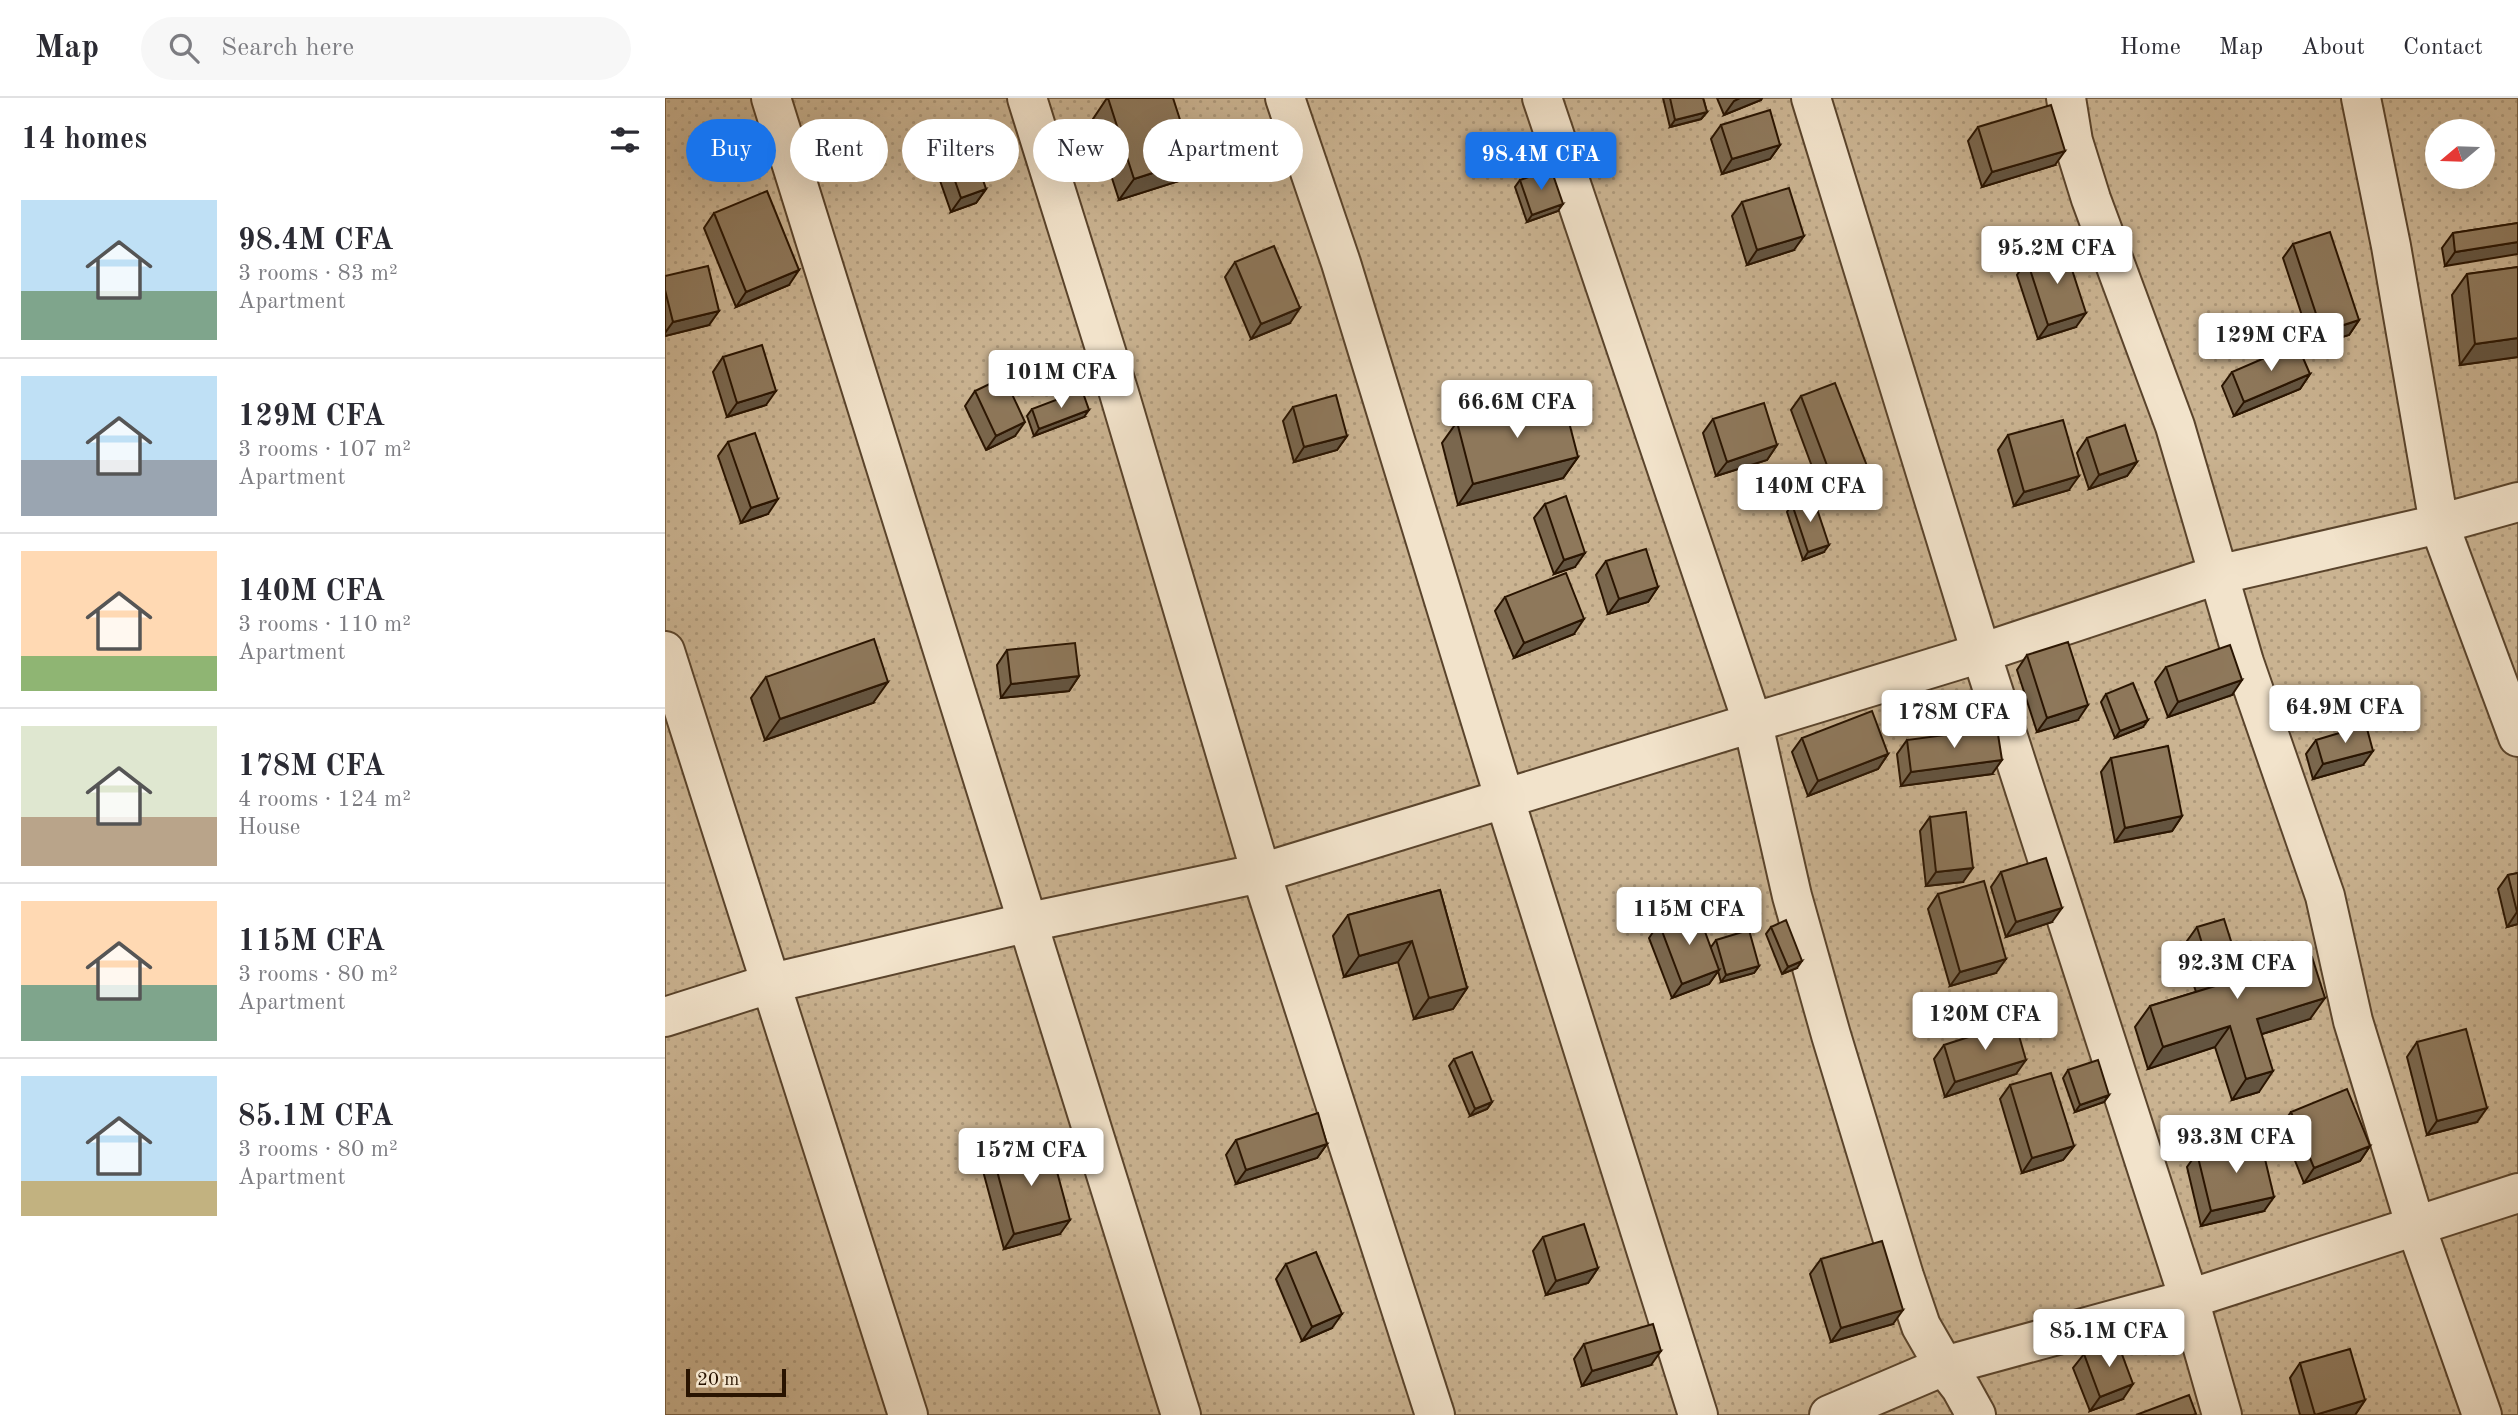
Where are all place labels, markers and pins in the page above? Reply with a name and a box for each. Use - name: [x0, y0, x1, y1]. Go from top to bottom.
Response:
- pin: 98.4M CFA: [1461, 132, 1621, 192]
- pin: 95.2M CFA: [1977, 226, 2137, 286]
- pin: 129M CFA: [2199, 314, 2343, 373]
- pin: 101M CFA: [989, 350, 1133, 410]
- pin: 66.6M CFA: [1437, 380, 1597, 440]
- pin: 140M CFA: [1738, 464, 1882, 524]
- pin: 64.9M CFA: [2265, 686, 2425, 745]
- pin: 178M CFA: [1882, 690, 2026, 750]
- pin: 115M CFA: [1617, 888, 1761, 947]
- pin: 92.3M CFA: [2157, 942, 2317, 1001]
- pin: 120M CFA: [1913, 992, 2057, 1052]
- pin: 93.3M CFA: [2156, 1116, 2316, 1175]
- pin: 157M CFA: [959, 1128, 1103, 1188]
- pin: 85.1M CFA: [2029, 1310, 2189, 1369]

